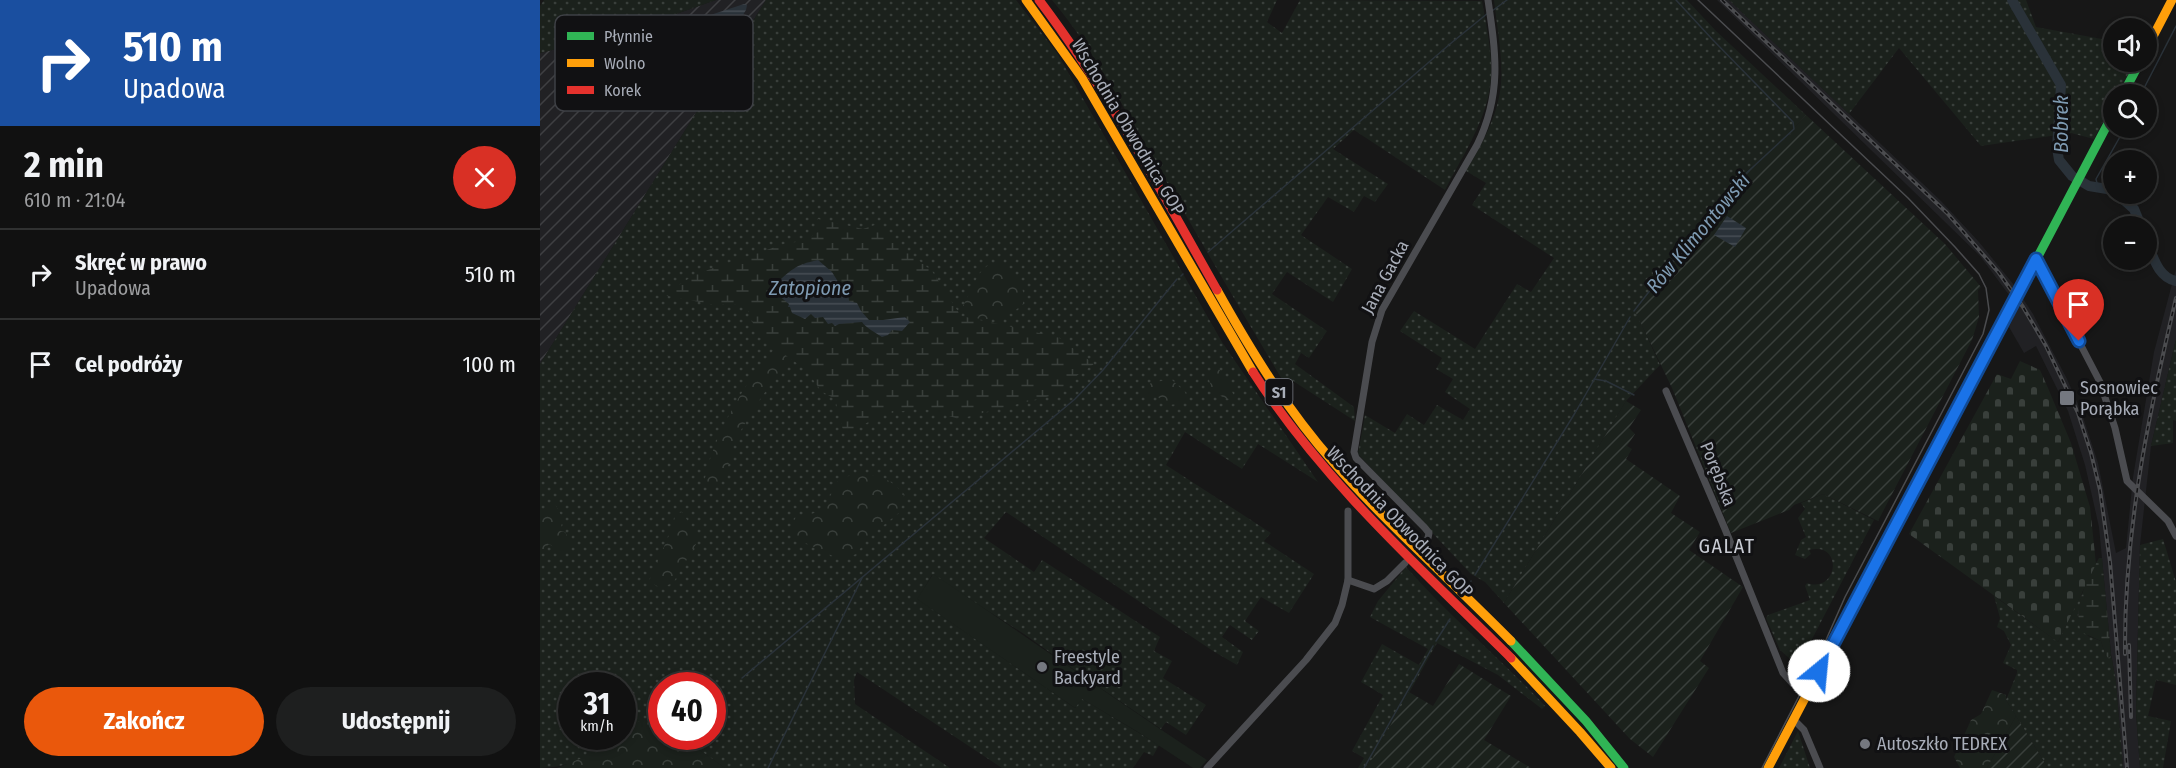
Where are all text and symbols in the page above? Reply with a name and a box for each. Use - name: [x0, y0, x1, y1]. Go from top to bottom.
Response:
- legend: [555, 15, 753, 111]
- map controls: [2103, 18, 2157, 270]
- button: sound: [2103, 18, 2157, 72]
- text: 510 m: [123, 22, 223, 72]
- icon: right: [24, 24, 102, 102]
- text: Płynnie: [604, 27, 653, 46]
- street label: Wschodnia Obwodnica GOP: [1067, 35, 1189, 219]
- text: Wolno: [604, 54, 645, 73]
- text: Upadowa: [123, 73, 225, 105]
- text: Korek: [604, 81, 642, 100]
- button: search: [2103, 84, 2157, 138]
- water label: Bobrek: [2049, 95, 2073, 153]
- text: 2 min: [24, 143, 104, 187]
- button: close: [453, 146, 516, 209]
- button: +: [2103, 150, 2157, 204]
- water label: Rów Klimontowski: [1641, 168, 1755, 298]
- text: 610 m · 21:04: [24, 188, 125, 212]
- button: −: [2103, 216, 2157, 270]
- street label: Jana Gacka: [1356, 236, 1414, 318]
- text: Skręć w prawo: [75, 249, 207, 276]
- icon: right: [24, 258, 57, 291]
- text: 510 m: [465, 261, 516, 288]
- text: Upadowa: [75, 276, 151, 300]
- water label: Zatopione: [768, 276, 851, 300]
- pin: [2053, 279, 2104, 341]
- icon: arrive: [2062, 288, 2095, 321]
- icon: arrive: [24, 348, 57, 381]
- text: Cel podróży: [75, 351, 182, 378]
- text: 100 m: [462, 351, 516, 378]
- place label: Sosnowiec Porąbka: [2080, 377, 2158, 420]
- road number: S1: [1266, 379, 1292, 405]
- marker: Sosnowiec Porąbka: [2058, 389, 2076, 407]
- street label: Porębska: [1695, 439, 1741, 509]
- street label: Wschodnia Obwodnica GOP: [1322, 442, 1478, 602]
- district label: GALAT: [1698, 534, 1756, 558]
- position arrow: [1787, 639, 1851, 703]
- place label: Freestyle Backyard: [1054, 646, 1121, 689]
- marker: Freestyle Backyard: [1035, 660, 1049, 674]
- speed limit sign: 40: [648, 672, 726, 750]
- text: 31: [584, 686, 610, 722]
- button: Zakończ: [24, 687, 264, 756]
- button: Udostępnij: [276, 687, 516, 756]
- text: km/h: [580, 717, 614, 735]
- place label: Autoszkło TEDREX: [1877, 733, 2007, 755]
- marker: Autoszkło TEDREX: [1858, 737, 1872, 751]

